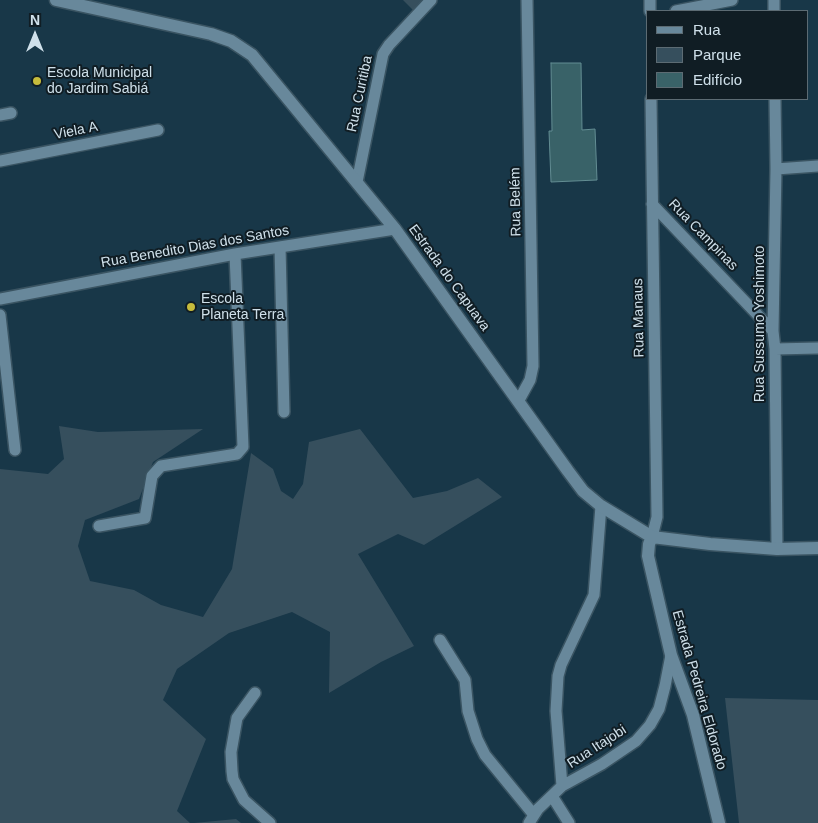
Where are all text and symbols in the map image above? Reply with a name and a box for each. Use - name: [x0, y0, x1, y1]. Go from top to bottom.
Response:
- north arrow: [10, 10, 60, 60]
- legend: [646, 10, 808, 100]
- text: N: [30, 12, 40, 28]
- text: Rua: [693, 21, 721, 38]
- text: Parque: [693, 46, 741, 63]
- street label: Rua Curitiba: [344, 54, 376, 134]
- place label: Escola Municipal do Jardim Sabiá: [47, 65, 152, 98]
- text: Edifício: [693, 71, 742, 88]
- marker: Escola Municipal do Jardim Sabiá: [31, 75, 43, 87]
- street label: Viela A: [53, 119, 99, 143]
- street label: Rua Belém: [507, 167, 525, 237]
- street label: Rua Campinas: [665, 196, 741, 274]
- street label: Estrada do Capuava: [405, 221, 493, 335]
- street label: Rua Benedito Dias dos Santos: [100, 222, 290, 272]
- street label: Rua Sussumo Yoshimoto: [752, 246, 768, 402]
- street label: Rua Manaus: [630, 278, 648, 358]
- place label: Escola Planeta Terra: [201, 291, 284, 324]
- marker: Escola Planeta Terra: [185, 301, 197, 313]
- street label: Estrada Pedreira Eldorado: [668, 608, 730, 772]
- street label: Rua Itajobi: [564, 722, 630, 772]

